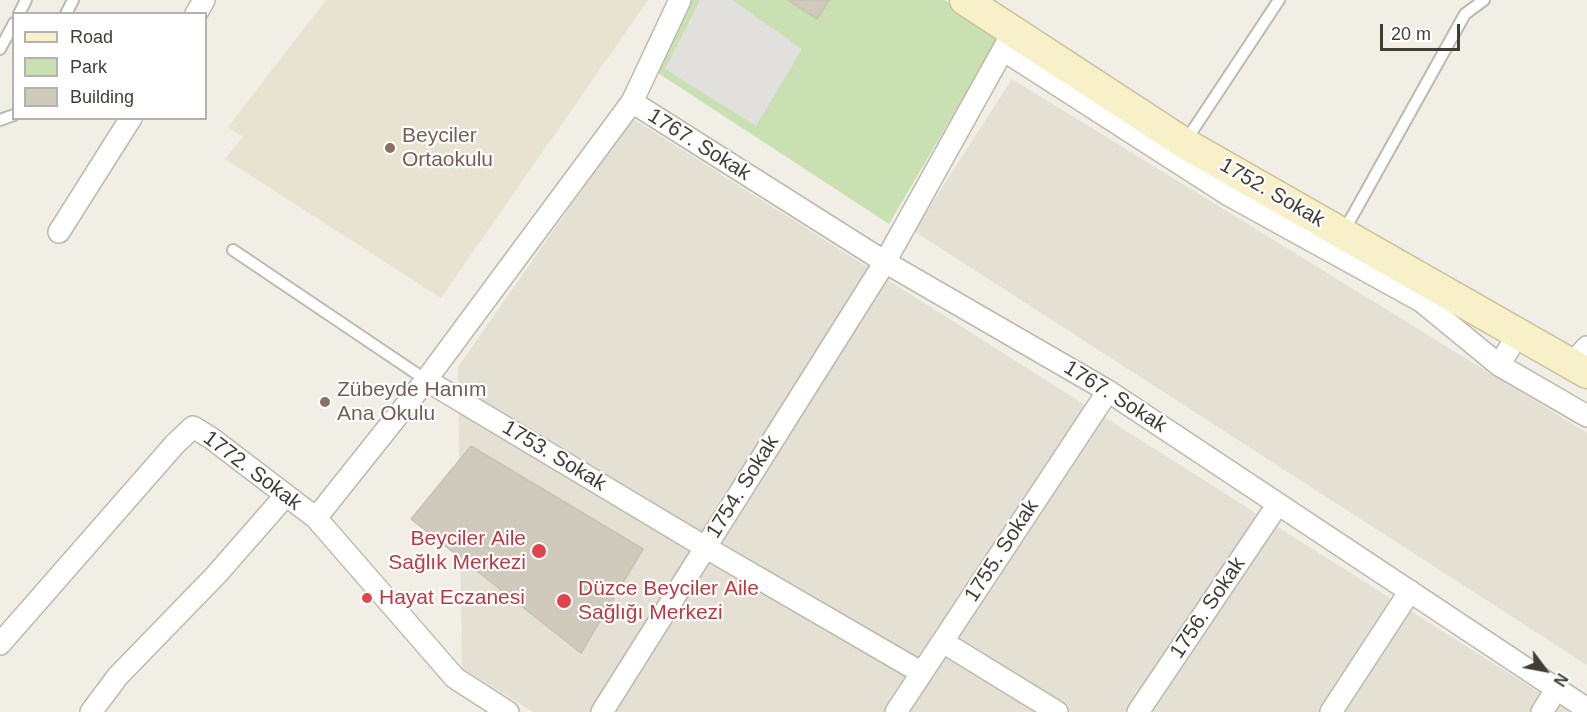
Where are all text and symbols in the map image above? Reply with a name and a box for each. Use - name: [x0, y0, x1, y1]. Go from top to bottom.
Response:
- legend: [12, 12, 207, 120]
- scale bar: [1383, 12, 1462, 50]
- text: 20 m: [1391, 24, 1431, 44]
- text: Road: [70, 27, 113, 47]
- text: Park: [70, 57, 107, 77]
- text: Building: [70, 87, 134, 107]
- street label: 1767. Sokak: [643, 103, 755, 187]
- place label: Beyciler Ortaokulu: [402, 123, 493, 173]
- marker: Beyciler Ortaokulu: [383, 141, 397, 155]
- street label: 1752. Sokak: [1215, 153, 1329, 233]
- street label: 1767. Sokak: [1059, 355, 1171, 439]
- place label: Zübeyde Hanım Ana Okulu: [337, 377, 486, 427]
- marker: Zübeyde Hanım Ana Okulu: [318, 395, 332, 409]
- street label: 1753. Sokak: [497, 415, 611, 497]
- street label: 1772. Sokak: [198, 426, 306, 516]
- street label: 1754. Sokak: [701, 431, 785, 543]
- street label: 1755. Sokak: [960, 495, 1044, 607]
- place label: Beyciler Aile Sağlık Merkezi: [388, 526, 526, 576]
- marker: Beyciler Aile Sağlık Merkezi: [530, 542, 548, 560]
- street label: 1756. Sokak: [1165, 553, 1251, 663]
- place label: Düzce Beyciler Aile Sağlığı Merkezi: [578, 576, 759, 626]
- place label: Hayat Eczanesi: [379, 585, 525, 611]
- marker: Hayat Eczanesi: [360, 591, 374, 605]
- marker: Düzce Beyciler Aile Sağlığı Merkezi: [555, 592, 573, 610]
- north arrow: [1515, 640, 1575, 700]
- text: N: [1550, 670, 1571, 689]

